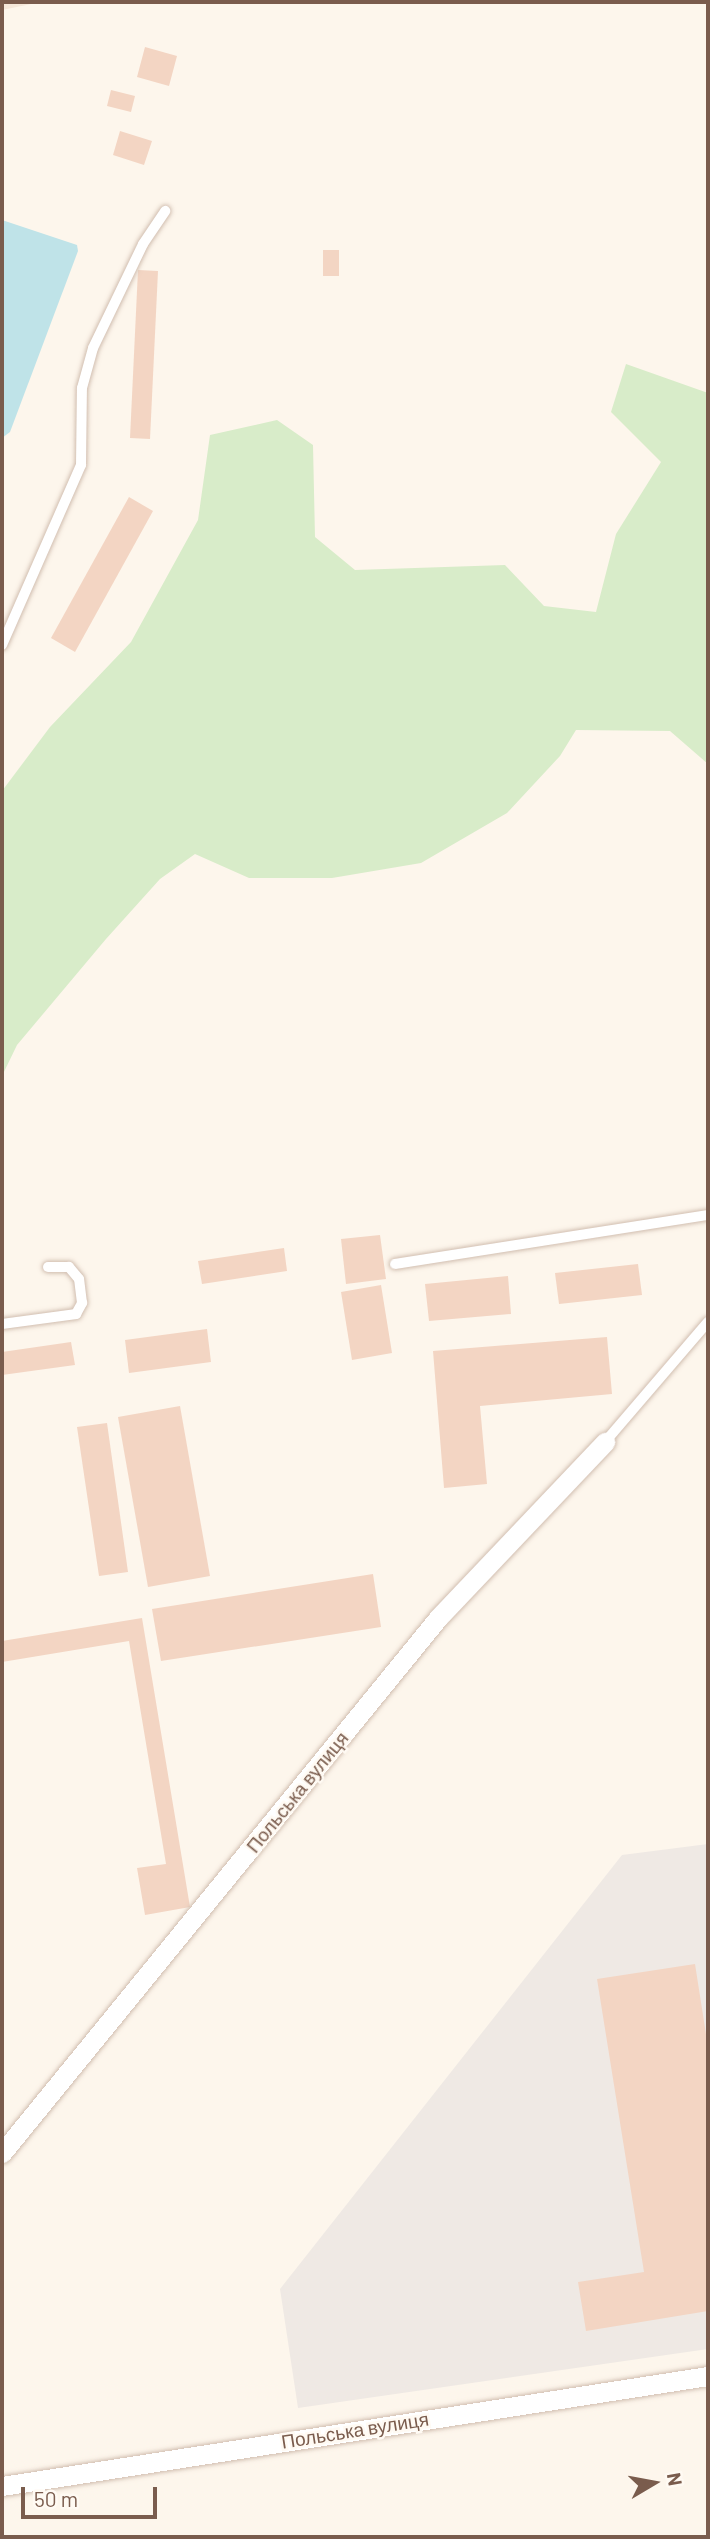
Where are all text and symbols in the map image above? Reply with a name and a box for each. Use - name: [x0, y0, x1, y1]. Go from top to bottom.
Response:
- street label: Польська вулиця: [241, 1727, 353, 1857]
- street label: Польська вулиця: [280, 2407, 430, 2453]
- north arrow: [619, 2448, 689, 2518]
- text: N: [663, 2471, 688, 2487]
- scale bar: [24, 2472, 161, 2516]
- text: 50 m: [34, 2486, 78, 2511]

